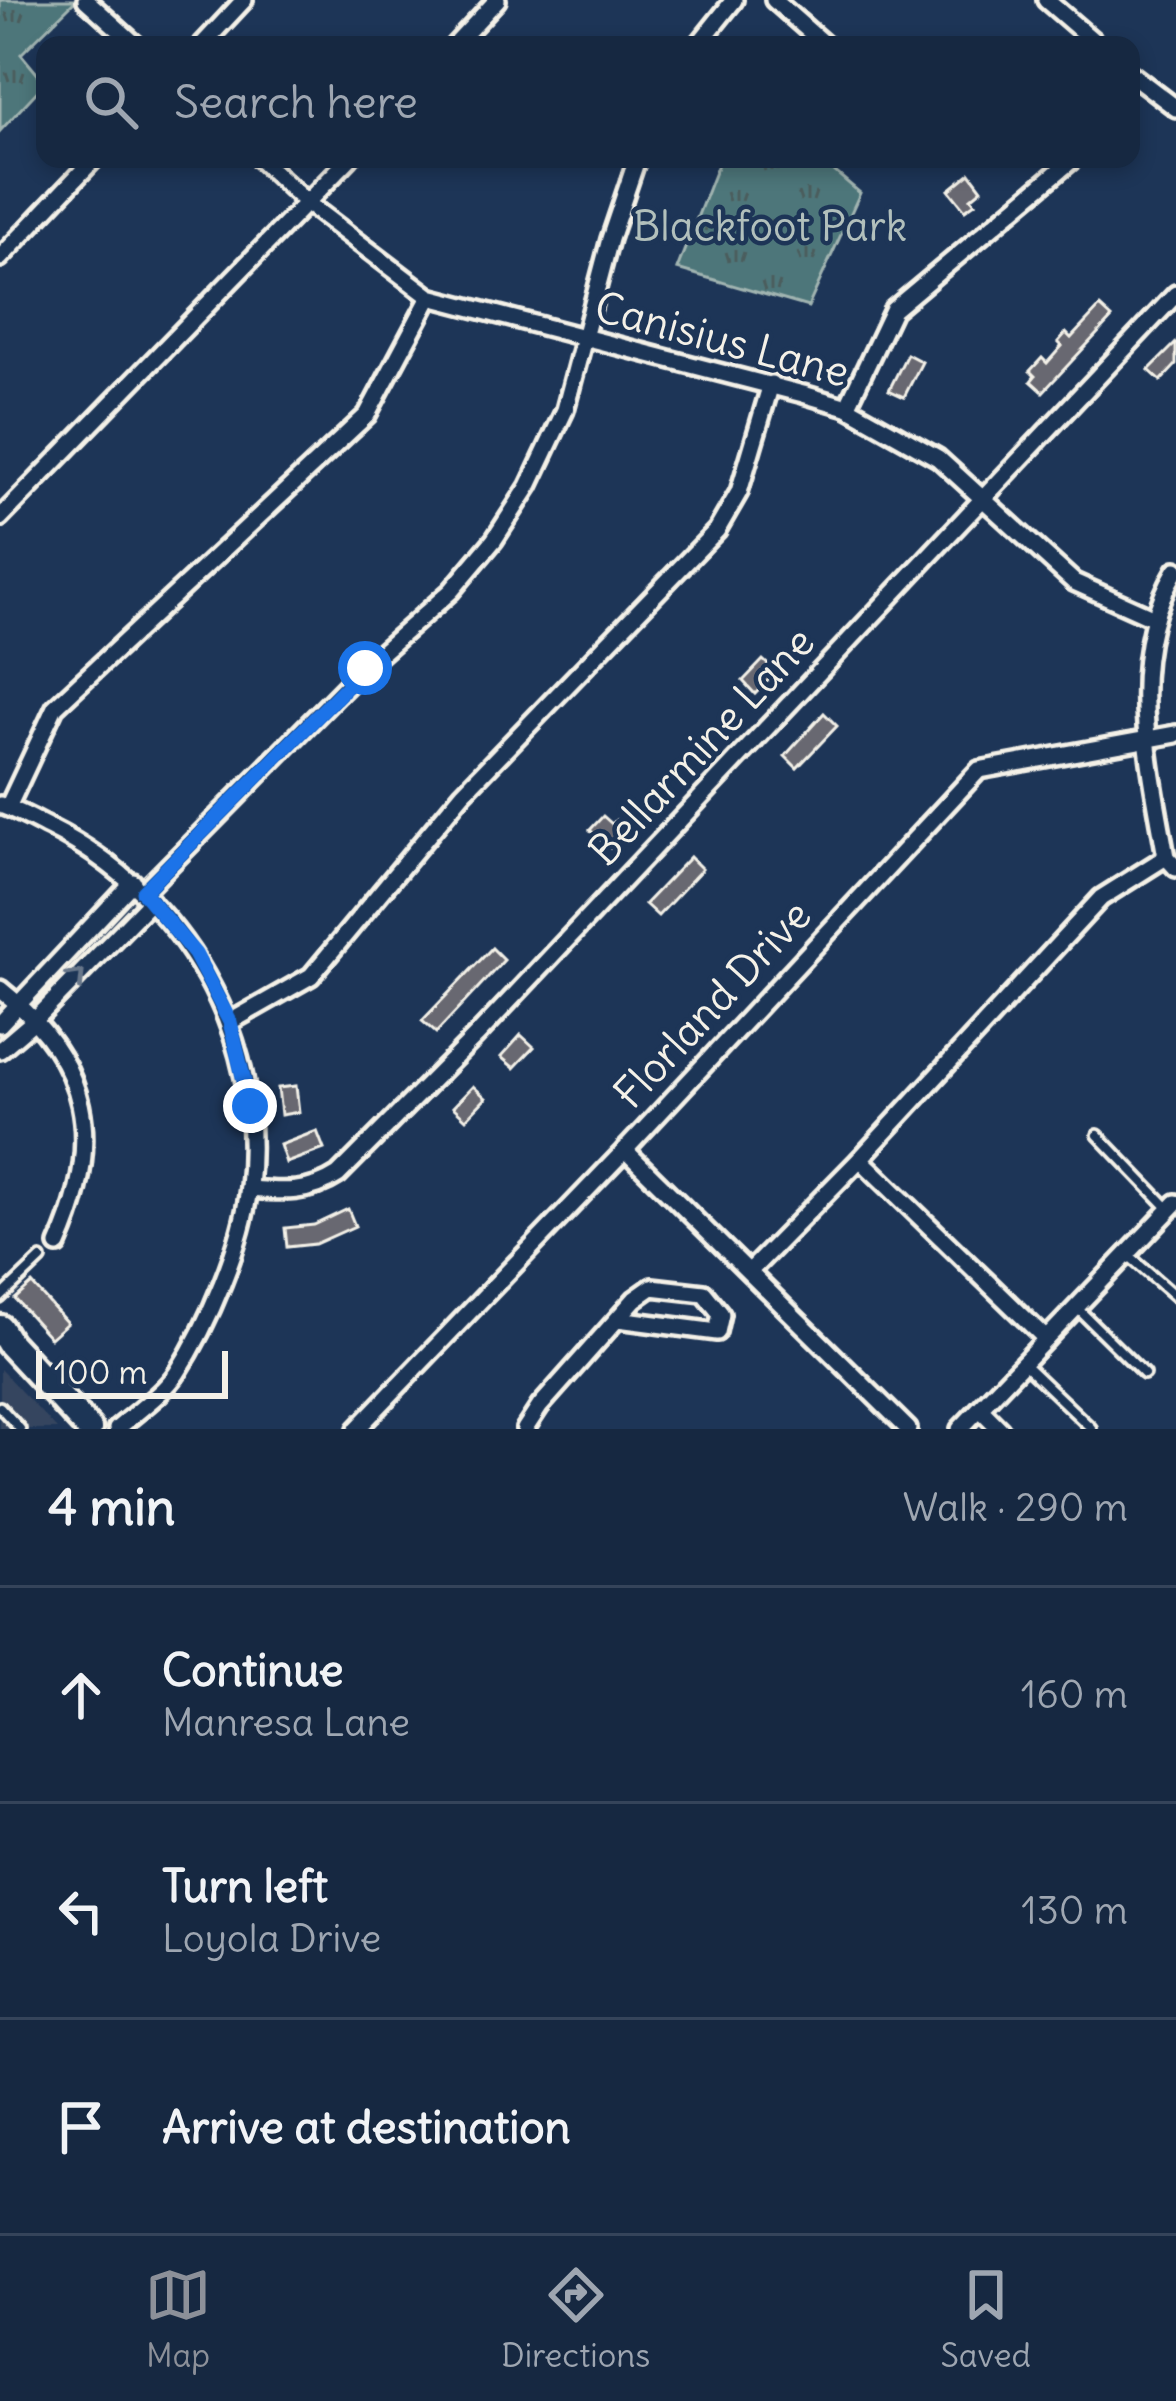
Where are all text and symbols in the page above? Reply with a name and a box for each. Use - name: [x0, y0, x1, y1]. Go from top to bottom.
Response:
- search box: [36, 36, 1140, 168]
- icon: search: [78, 69, 144, 135]
- text: Search here: [174, 74, 418, 130]
- park label: Blackfoot Park: [633, 200, 907, 252]
- street label: Canisius Lane: [589, 280, 855, 398]
- street label: Bellarmine Lane: [577, 616, 825, 876]
- route start: [338, 641, 392, 695]
- street label: Florland Drive: [602, 889, 822, 1119]
- one-way arrow: [63, 969, 85, 991]
- route end: [223, 1079, 277, 1133]
- scale bar: [36, 1345, 228, 1398]
- text: 100 m: [54, 1351, 147, 1393]
- text: 4 min: [48, 1475, 175, 1539]
- text: Walk · 290 m: [903, 1483, 1128, 1532]
- text: Continue: [162, 1642, 344, 1698]
- icon: ahead: [48, 1662, 114, 1728]
- text: 160 m: [1021, 1670, 1128, 1719]
- text: Manresa Lane: [162, 1698, 410, 1747]
- text: Turn left: [162, 1858, 328, 1914]
- icon: left: [48, 1878, 114, 1944]
- text: 130 m: [1021, 1886, 1128, 1935]
- text: Loyola Drive: [162, 1914, 381, 1963]
- icon: arrive: [48, 2094, 114, 2160]
- text: Arrive at destination: [162, 2099, 571, 2155]
- tab: Map: [145, 2262, 211, 2376]
- tab: Directions: [501, 2262, 650, 2376]
- tab: Saved: [941, 2262, 1031, 2376]

